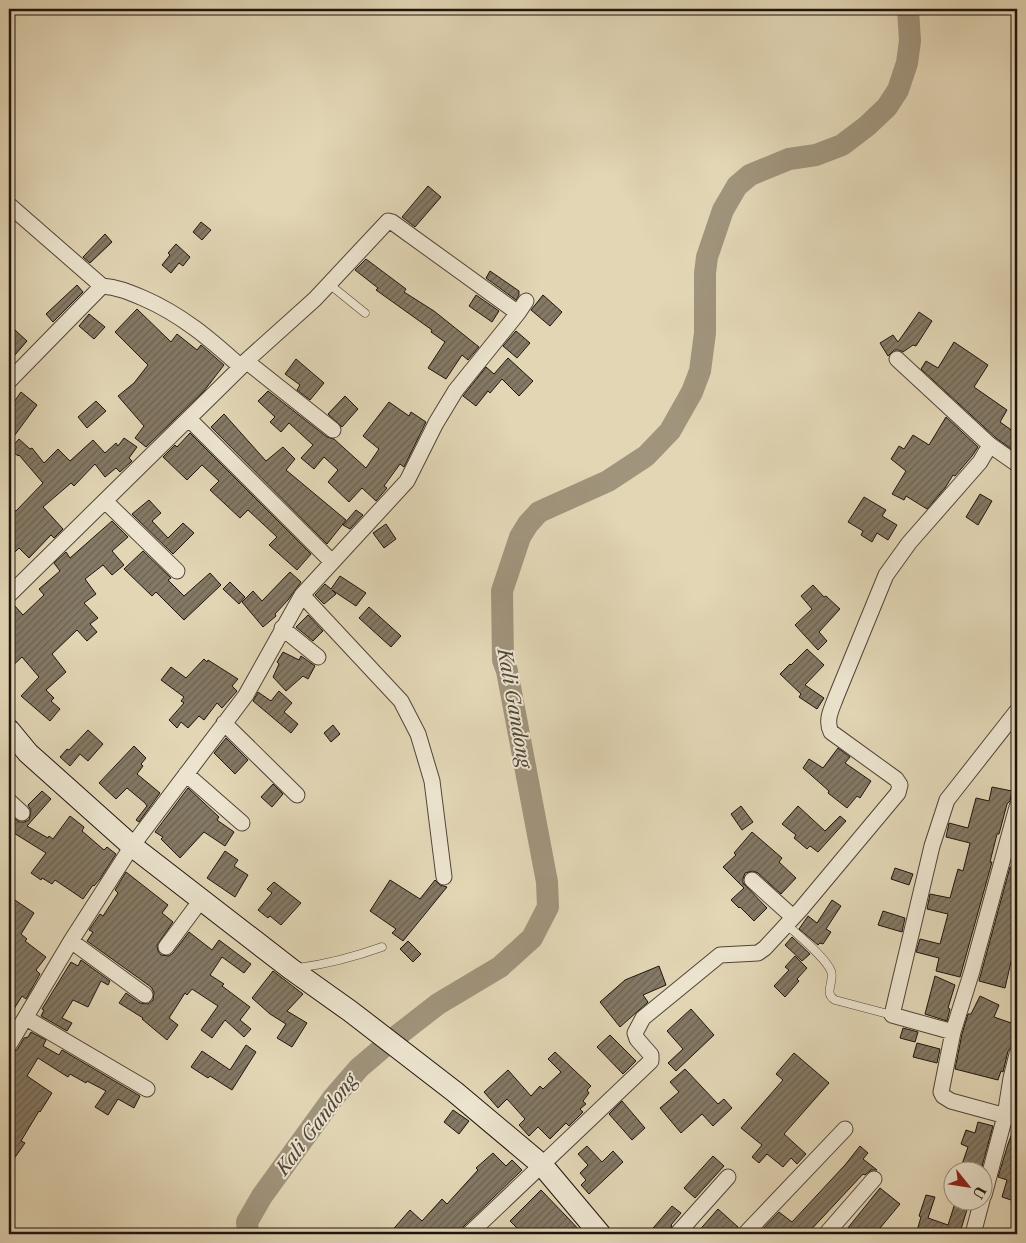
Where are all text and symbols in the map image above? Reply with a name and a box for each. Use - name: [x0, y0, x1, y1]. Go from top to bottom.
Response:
- water label: Kali Gandong: [492, 645, 537, 772]
- water label: Kali Gandong: [270, 1067, 363, 1181]
- north arrow: [944, 1160, 994, 1210]
- text: U: [968, 1183, 990, 1202]

